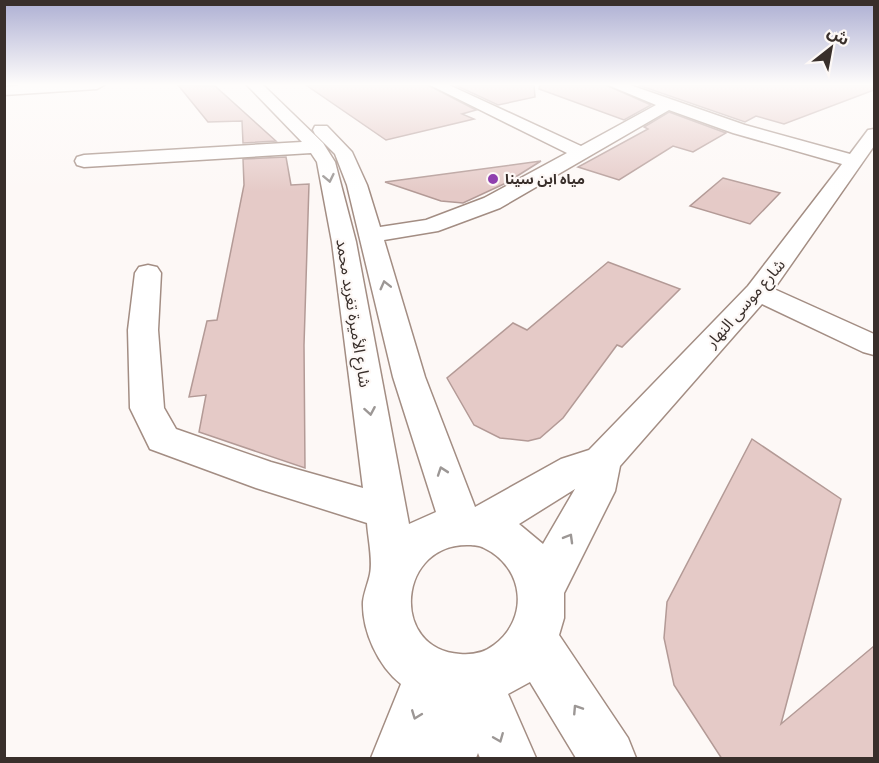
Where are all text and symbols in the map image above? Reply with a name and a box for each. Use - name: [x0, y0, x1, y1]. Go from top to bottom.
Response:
- north arrow: [801, 18, 861, 78]
- text: ش: [824, 22, 853, 49]
- place label: مياه ابن سينا: [505, 171, 585, 187]
- marker: مياه ابن سينا: [486, 172, 500, 186]
- one-way arrow: [322, 173, 335, 183]
- street label: شارع الأميرة تغريد محمد: [329, 237, 375, 389]
- street label: شارع موسى النهار: [701, 255, 791, 354]
- one-way arrow: [380, 280, 392, 291]
- one-way arrow: [363, 406, 376, 416]
- one-way arrow: [437, 466, 450, 477]
- one-way arrow: [562, 534, 573, 545]
- one-way arrow: [572, 705, 584, 715]
- one-way arrow: [410, 710, 423, 720]
- one-way arrow: [492, 732, 504, 743]

